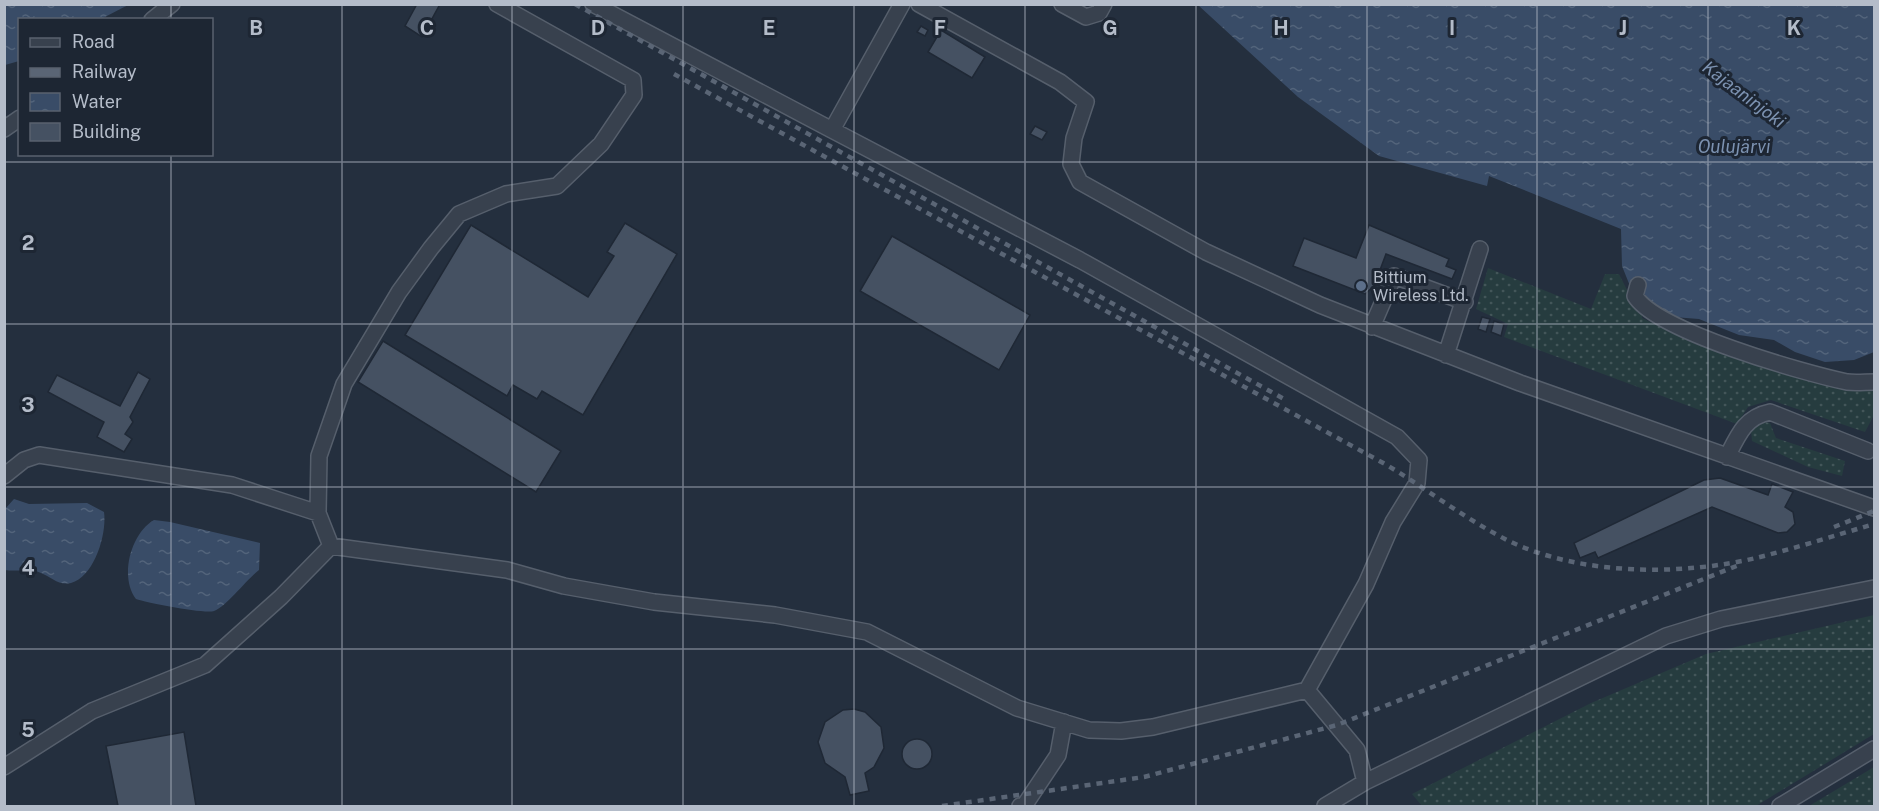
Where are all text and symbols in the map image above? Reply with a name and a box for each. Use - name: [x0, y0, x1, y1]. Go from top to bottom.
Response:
- text: B: [249, 16, 263, 40]
- text: C: [420, 16, 434, 40]
- text: D: [591, 16, 605, 40]
- text: E: [763, 16, 775, 40]
- text: F: [934, 16, 946, 40]
- text: G: [1102, 16, 1118, 40]
- text: H: [1273, 16, 1289, 40]
- text: I: [1449, 16, 1455, 40]
- text: J: [1619, 16, 1627, 40]
- text: K: [1787, 16, 1801, 40]
- legend: [18, 18, 213, 156]
- text: Road: [72, 31, 115, 52]
- water label: Kajaaninjoki: [1698, 56, 1790, 132]
- text: Railway: [72, 61, 137, 82]
- text: Water: [72, 91, 122, 112]
- text: Building: [72, 121, 141, 142]
- water label: Oulujärvi: [1698, 136, 1771, 157]
- text: 2: [22, 231, 34, 255]
- place label: Bittium Wireless Ltd.: [1373, 268, 1469, 305]
- marker: Bittium Wireless Ltd.: [1354, 279, 1368, 293]
- text: 3: [21, 393, 35, 417]
- text: 4: [21, 556, 35, 580]
- text: 5: [21, 718, 35, 742]

